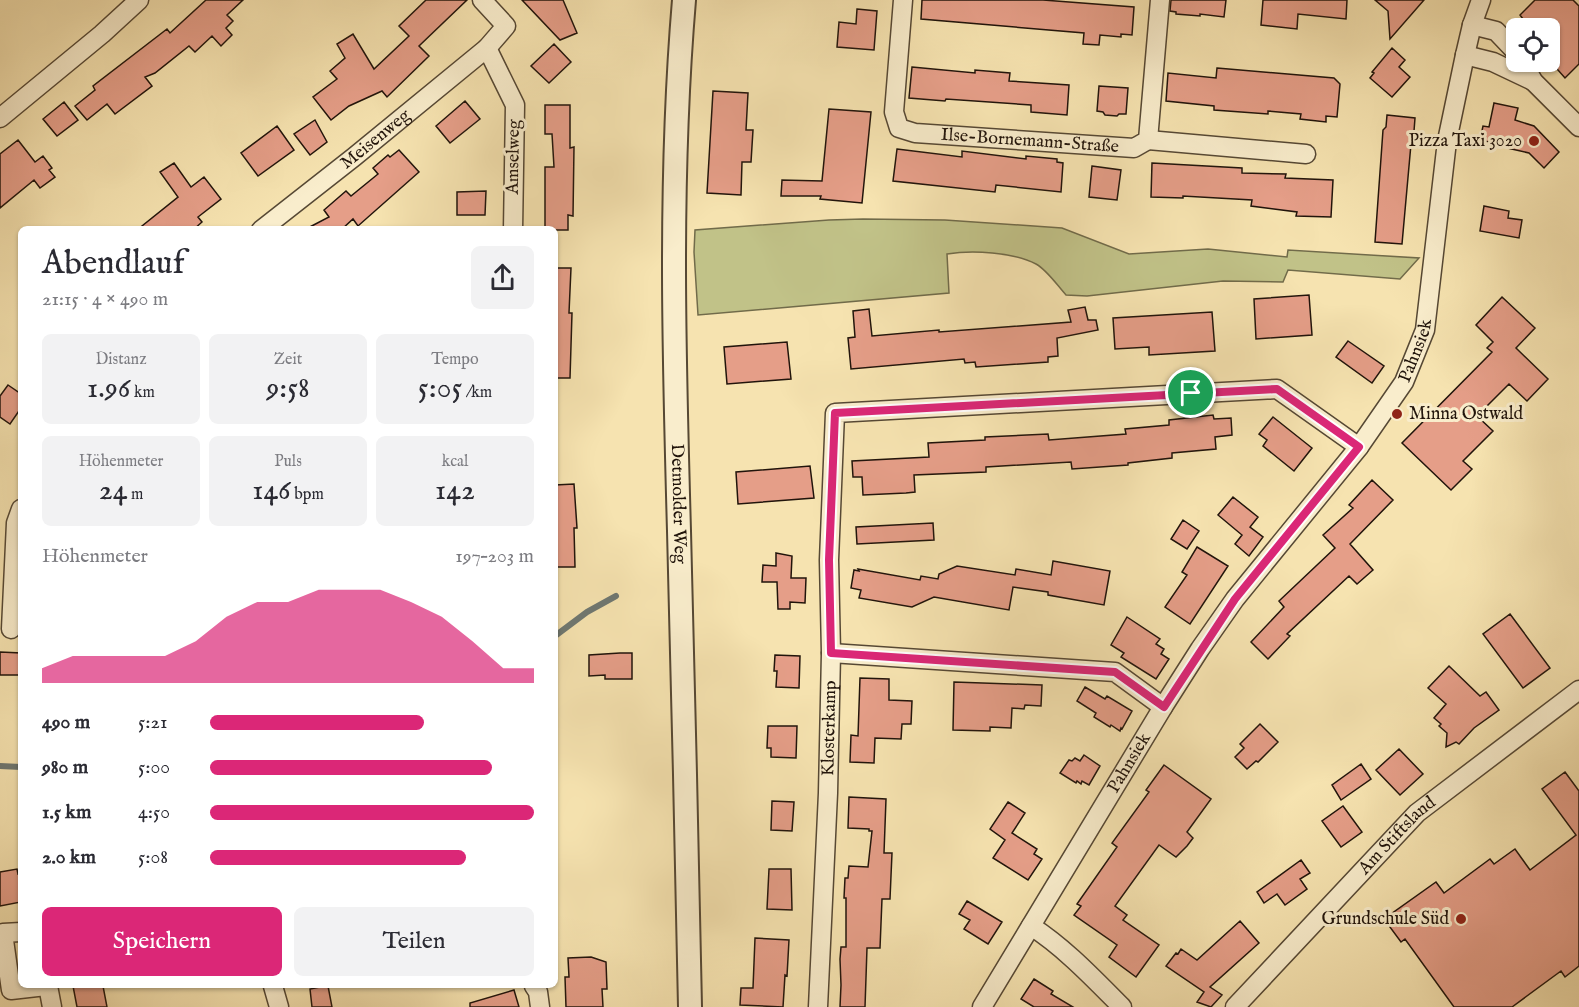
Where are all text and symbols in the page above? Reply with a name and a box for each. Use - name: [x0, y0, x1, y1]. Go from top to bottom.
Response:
- map controls: [1506, 18, 1560, 72]
- button: locate: [1506, 18, 1560, 72]
- street label: Meisenweg: [336, 104, 415, 175]
- street label: Amselweg: [502, 119, 526, 196]
- street label: Ilse-Bornemann-Straße: [940, 123, 1120, 158]
- place label: Pizza Taxi 3020: [1409, 130, 1522, 153]
- marker: Pizza Taxi 3020: [1527, 134, 1541, 148]
- text: Abendlauf: [42, 243, 185, 285]
- button: share: [471, 246, 534, 309]
- text: 21:15 · 4 × 490 m: [42, 287, 168, 312]
- street label: Pahnsiek: [1394, 318, 1438, 386]
- text: Distanz: [95, 350, 147, 370]
- text: Zeit: [274, 350, 302, 370]
- text: Tempo: [431, 350, 479, 370]
- pin: [1165, 367, 1216, 418]
- text: 1.96: [87, 370, 130, 408]
- text: 9:58: [266, 370, 310, 408]
- text: 5:05: [418, 370, 462, 408]
- icon: arrive: [1174, 376, 1207, 409]
- text: km: [130, 383, 155, 403]
- text: /km: [462, 383, 492, 403]
- place label: Minna Ostwald: [1409, 403, 1524, 426]
- marker: Minna Ostwald: [1390, 407, 1404, 421]
- street label: Detmolder Weg: [665, 443, 691, 564]
- text: Höhenmeter: [79, 452, 163, 472]
- text: Puls: [274, 452, 302, 472]
- text: kcal: [442, 452, 468, 472]
- text: 24: [99, 472, 127, 510]
- text: 146: [252, 472, 291, 510]
- text: 142: [435, 472, 475, 510]
- text: m: [127, 485, 143, 505]
- text: bpm: [291, 485, 324, 505]
- text: Höhenmeter: [42, 544, 148, 569]
- text: 197–203 m: [455, 544, 534, 569]
- street label: Klosterkamp: [817, 680, 842, 776]
- text: 490 m: [42, 710, 90, 735]
- text: 5:21: [138, 710, 167, 735]
- street label: Pahnsiek: [1102, 728, 1156, 797]
- text: 980 m: [42, 755, 88, 780]
- text: 5:00: [138, 755, 170, 780]
- street label: Am Stiftsland: [1353, 791, 1441, 880]
- text: 1.5 km: [42, 800, 92, 825]
- text: 4:50: [138, 800, 170, 825]
- text: 2.0 km: [42, 845, 96, 870]
- text: 5:08: [138, 845, 168, 870]
- button: Speichern: [42, 907, 282, 976]
- button: Teilen: [294, 907, 534, 976]
- place label: Grundschule Süd: [1322, 908, 1449, 931]
- marker: Grundschule Süd: [1454, 912, 1468, 926]

